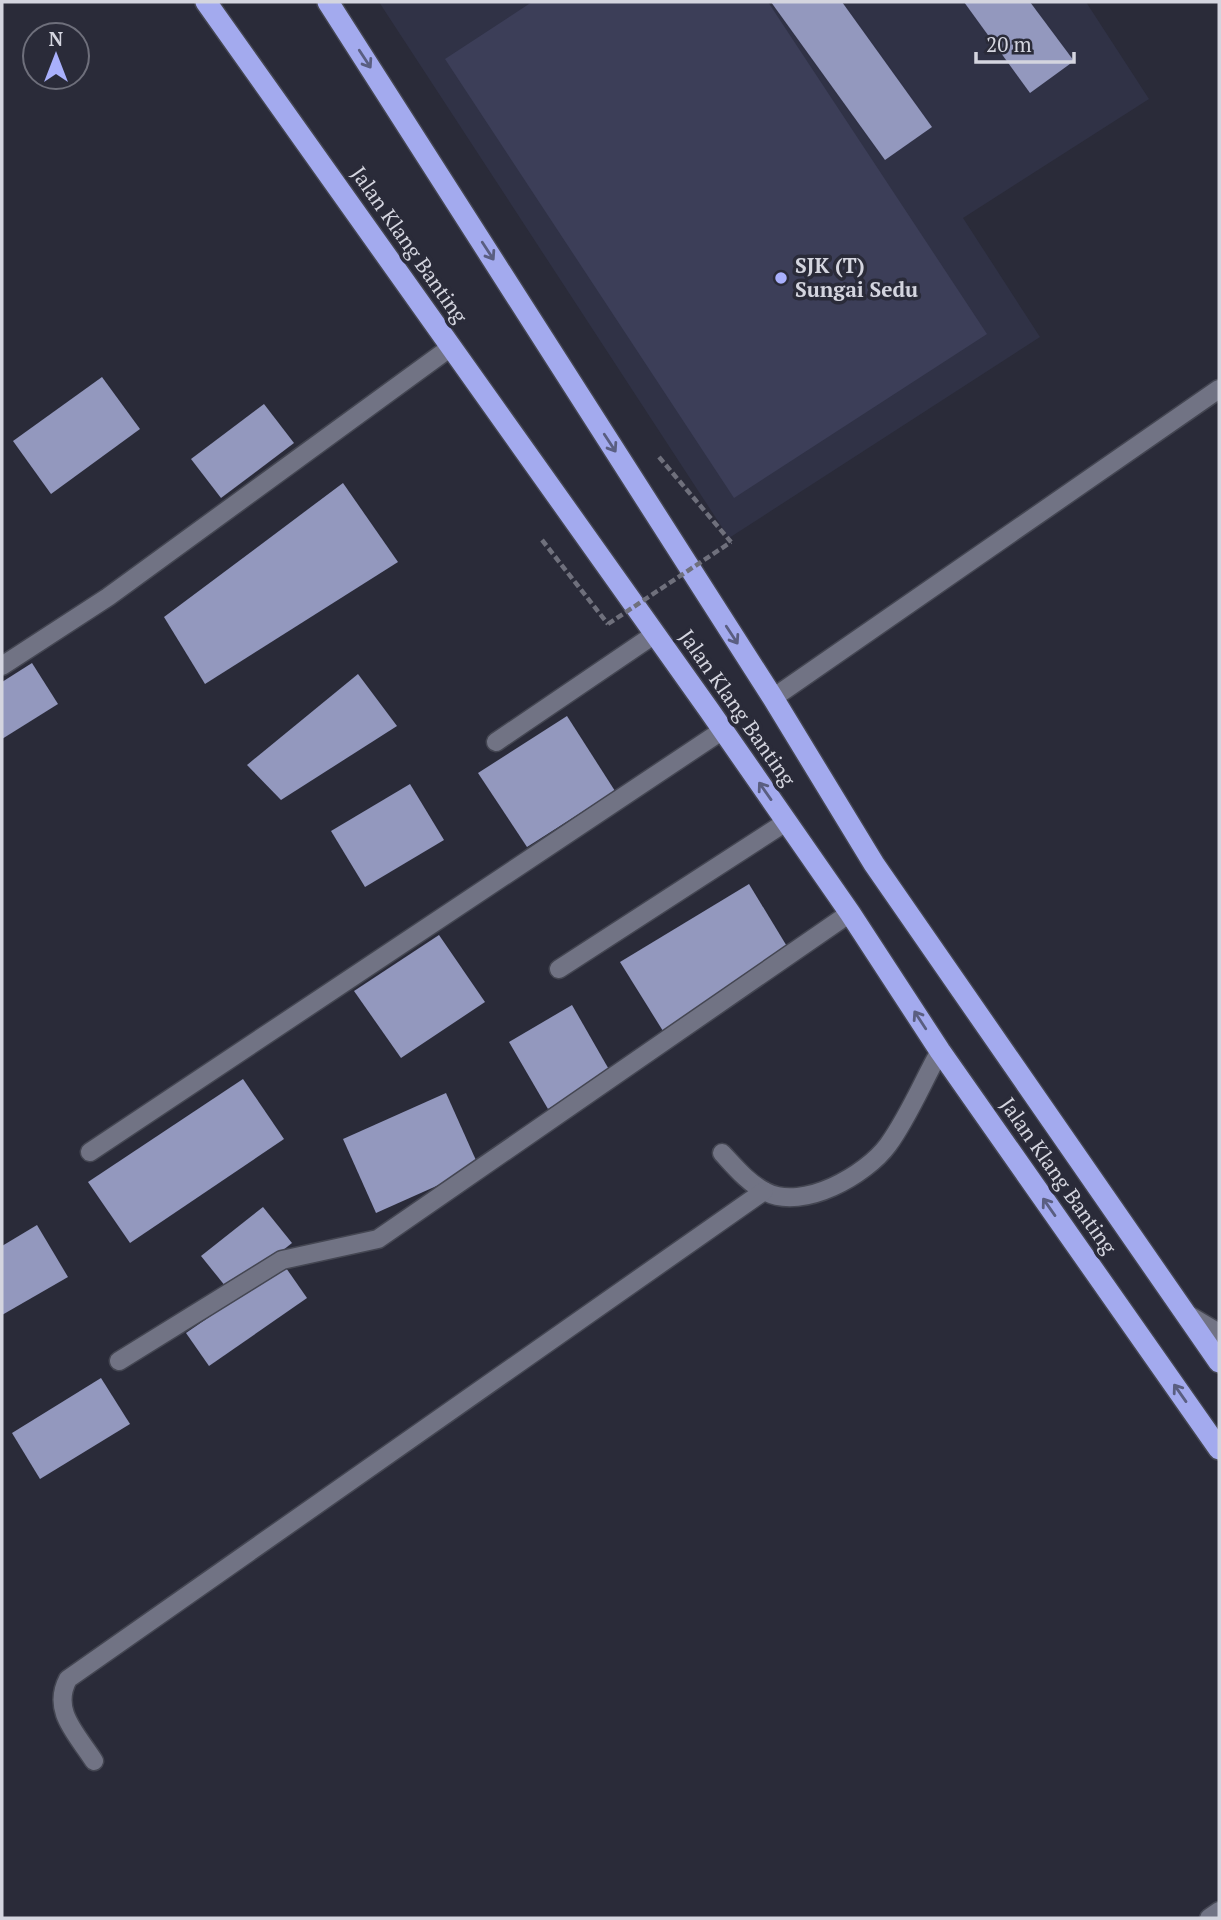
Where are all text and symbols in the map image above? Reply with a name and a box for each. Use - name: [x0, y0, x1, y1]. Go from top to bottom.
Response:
- north arrow: [21, 21, 91, 91]
- scale bar: [976, 21, 1074, 65]
- text: N: [49, 26, 64, 51]
- text: 20 m: [986, 30, 1032, 58]
- one-way arrow: [358, 49, 373, 68]
- street label: Jalan Klang Banting: [345, 161, 475, 329]
- one-way arrow: [480, 241, 495, 260]
- place label: SJK (T) Sungai Sedu: [795, 251, 918, 303]
- marker: SJK (T) Sungai Sedu: [773, 270, 789, 286]
- one-way arrow: [603, 432, 617, 452]
- street label: Jalan Klang Banting: [673, 624, 803, 792]
- one-way arrow: [726, 624, 740, 644]
- one-way arrow: [758, 782, 772, 801]
- one-way arrow: [912, 1011, 927, 1030]
- street label: Jalan Klang Banting: [994, 1092, 1124, 1260]
- one-way arrow: [1042, 1198, 1056, 1217]
- one-way arrow: [1173, 1384, 1187, 1403]

